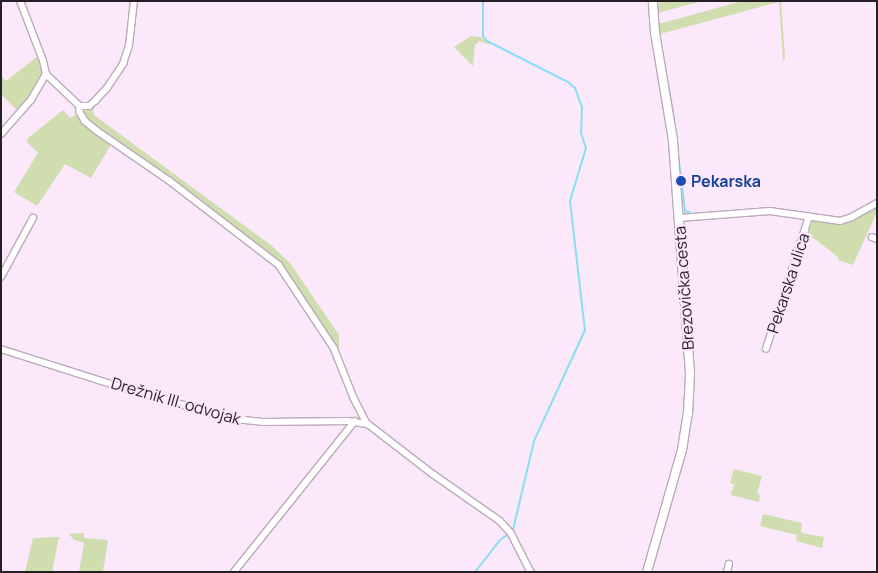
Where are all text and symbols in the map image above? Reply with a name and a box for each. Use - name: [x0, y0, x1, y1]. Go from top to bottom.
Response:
- place label: Pekarska: [691, 171, 761, 191]
- marker: Pekarska: [675, 175, 687, 187]
- street label: Brezovička cesta: [670, 225, 698, 351]
- street label: Pekarska ulica: [763, 230, 813, 336]
- street label: Drežnik III. odvojak: [109, 373, 243, 429]

